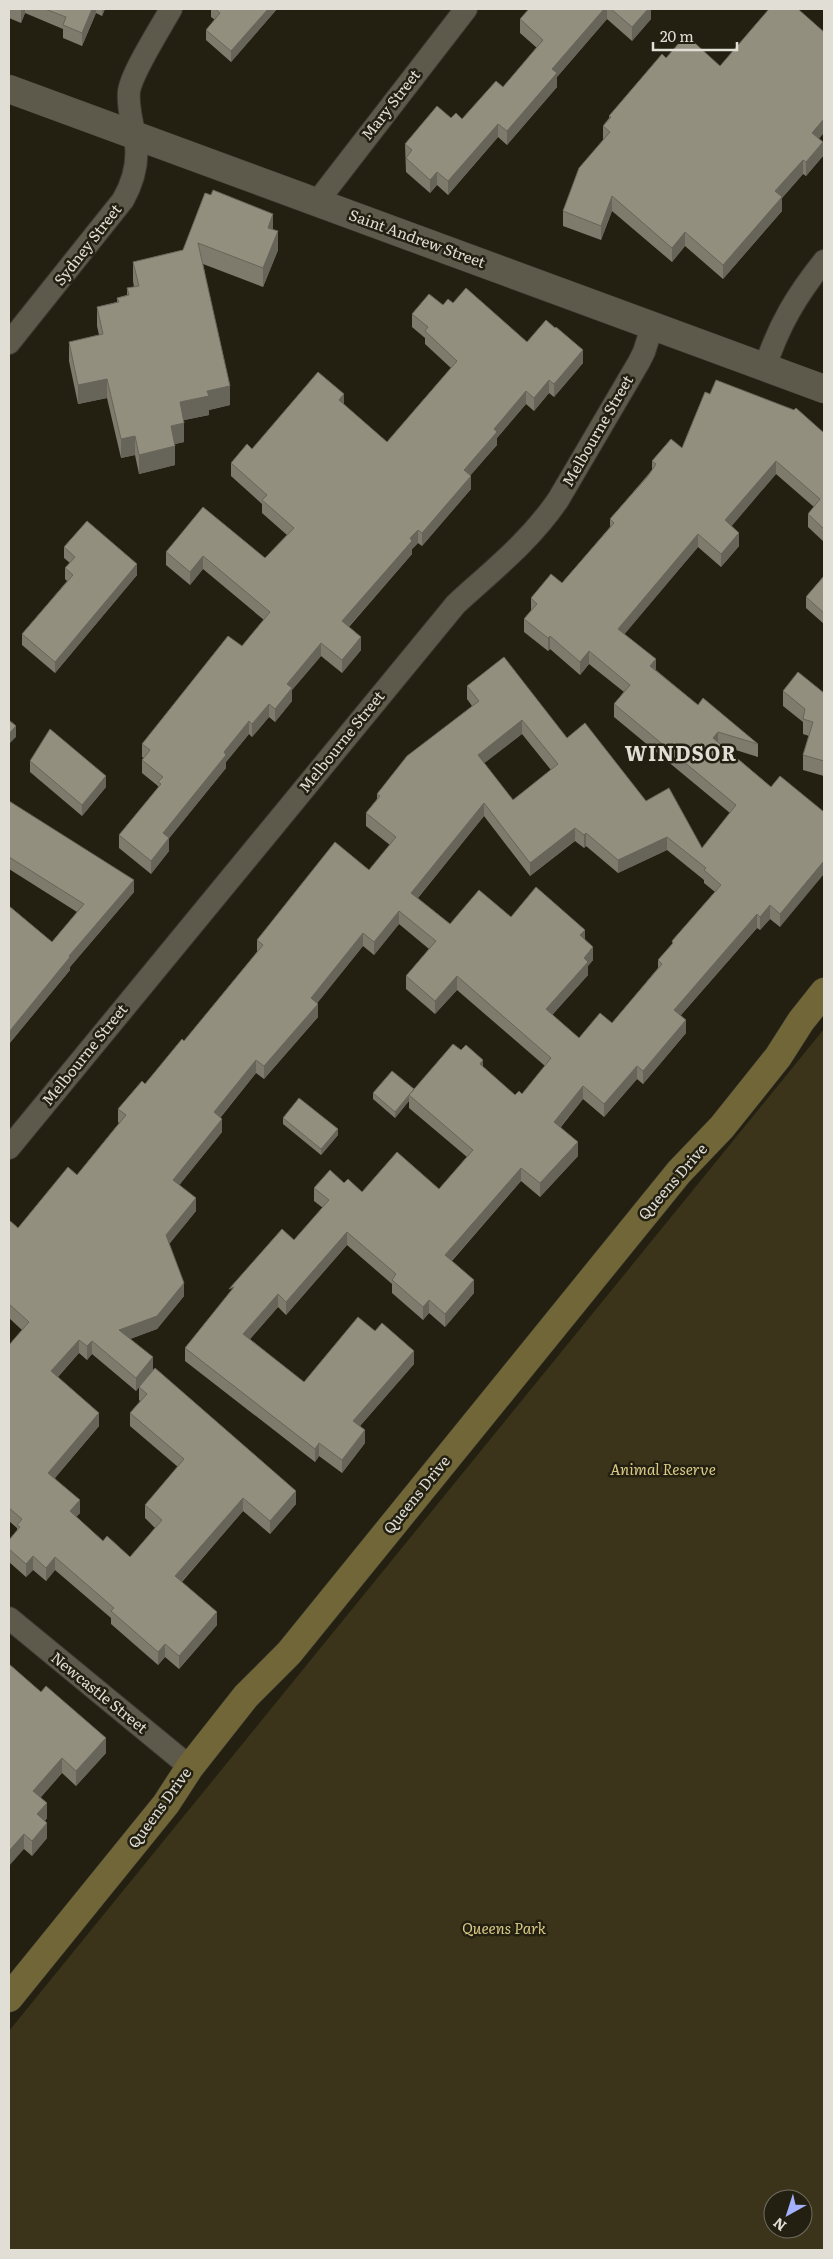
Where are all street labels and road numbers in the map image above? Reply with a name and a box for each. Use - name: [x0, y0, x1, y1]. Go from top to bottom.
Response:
- street label: Mary Street: [355, 64, 425, 144]
- street label: Sydney Street: [48, 198, 126, 290]
- street label: Saint Andrew Street: [346, 202, 489, 273]
- street label: Melbourne Street: [555, 370, 638, 490]
- street label: Melbourne Street: [292, 685, 389, 797]
- street label: Melbourne Street: [35, 998, 132, 1110]
- street label: Queens Drive: [632, 1137, 712, 1225]
- street label: Queens Drive: [377, 1450, 455, 1538]
- street label: Newcastle Street: [47, 1646, 153, 1738]
- street label: Queens Drive: [121, 1762, 196, 1852]

